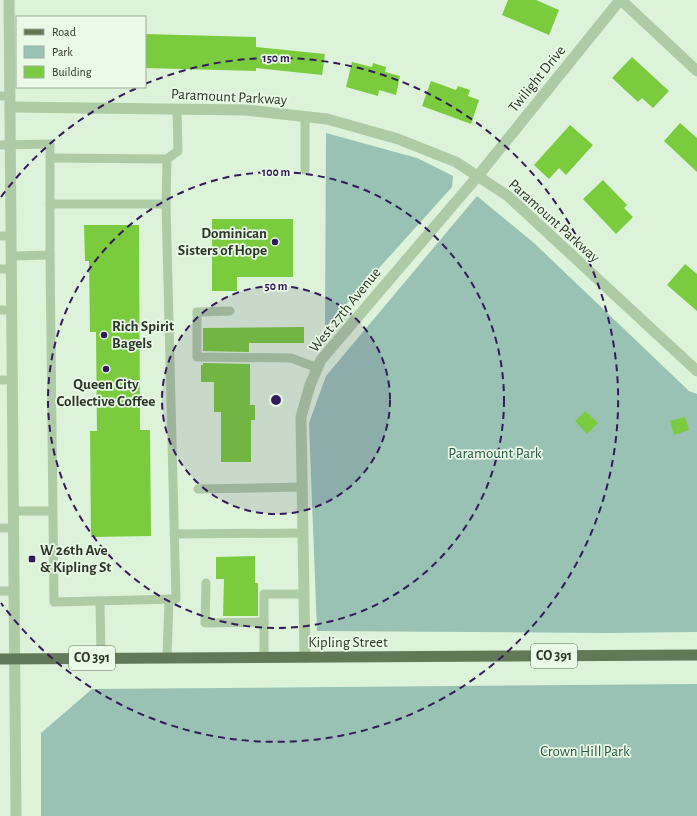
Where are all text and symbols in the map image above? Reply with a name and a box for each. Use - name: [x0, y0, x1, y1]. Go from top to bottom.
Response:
- legend: [16, 16, 146, 88]
- text: Road: [52, 26, 76, 38]
- street label: Twilight Drive: [506, 43, 568, 115]
- text: Park: [52, 46, 73, 58]
- text: 150 m: [262, 52, 290, 64]
- text: Building: [52, 66, 92, 78]
- street label: Paramount Parkway: [170, 86, 288, 108]
- text: 100 m: [262, 166, 290, 178]
- street label: Paramount Parkway: [506, 176, 603, 266]
- place label: Dominican Sisters of Hope: [178, 226, 267, 258]
- marker: Dominican Sisters of Hope: [270, 237, 280, 247]
- street label: West 27th Avenue: [306, 265, 384, 355]
- text: 50 m: [265, 280, 288, 292]
- place label: Rich Spirit Bagels: [112, 319, 174, 351]
- marker: Rich Spirit Bagels: [99, 330, 109, 340]
- marker: Queen City Collective Coffee: [101, 364, 111, 374]
- place label: Queen City Collective Coffee: [57, 377, 155, 409]
- centre of rings: [269, 393, 283, 407]
- park label: Paramount Park: [448, 446, 542, 461]
- place label: W 26th Ave & Kipling St: [40, 543, 111, 575]
- marker: W 26th Ave & Kipling St: [27, 554, 37, 564]
- street label: Kipling Street: [308, 635, 388, 650]
- road number: CO 391: [531, 644, 577, 668]
- road number: CO 391: [69, 646, 115, 670]
- park label: Crown Hill Park: [540, 744, 630, 759]

